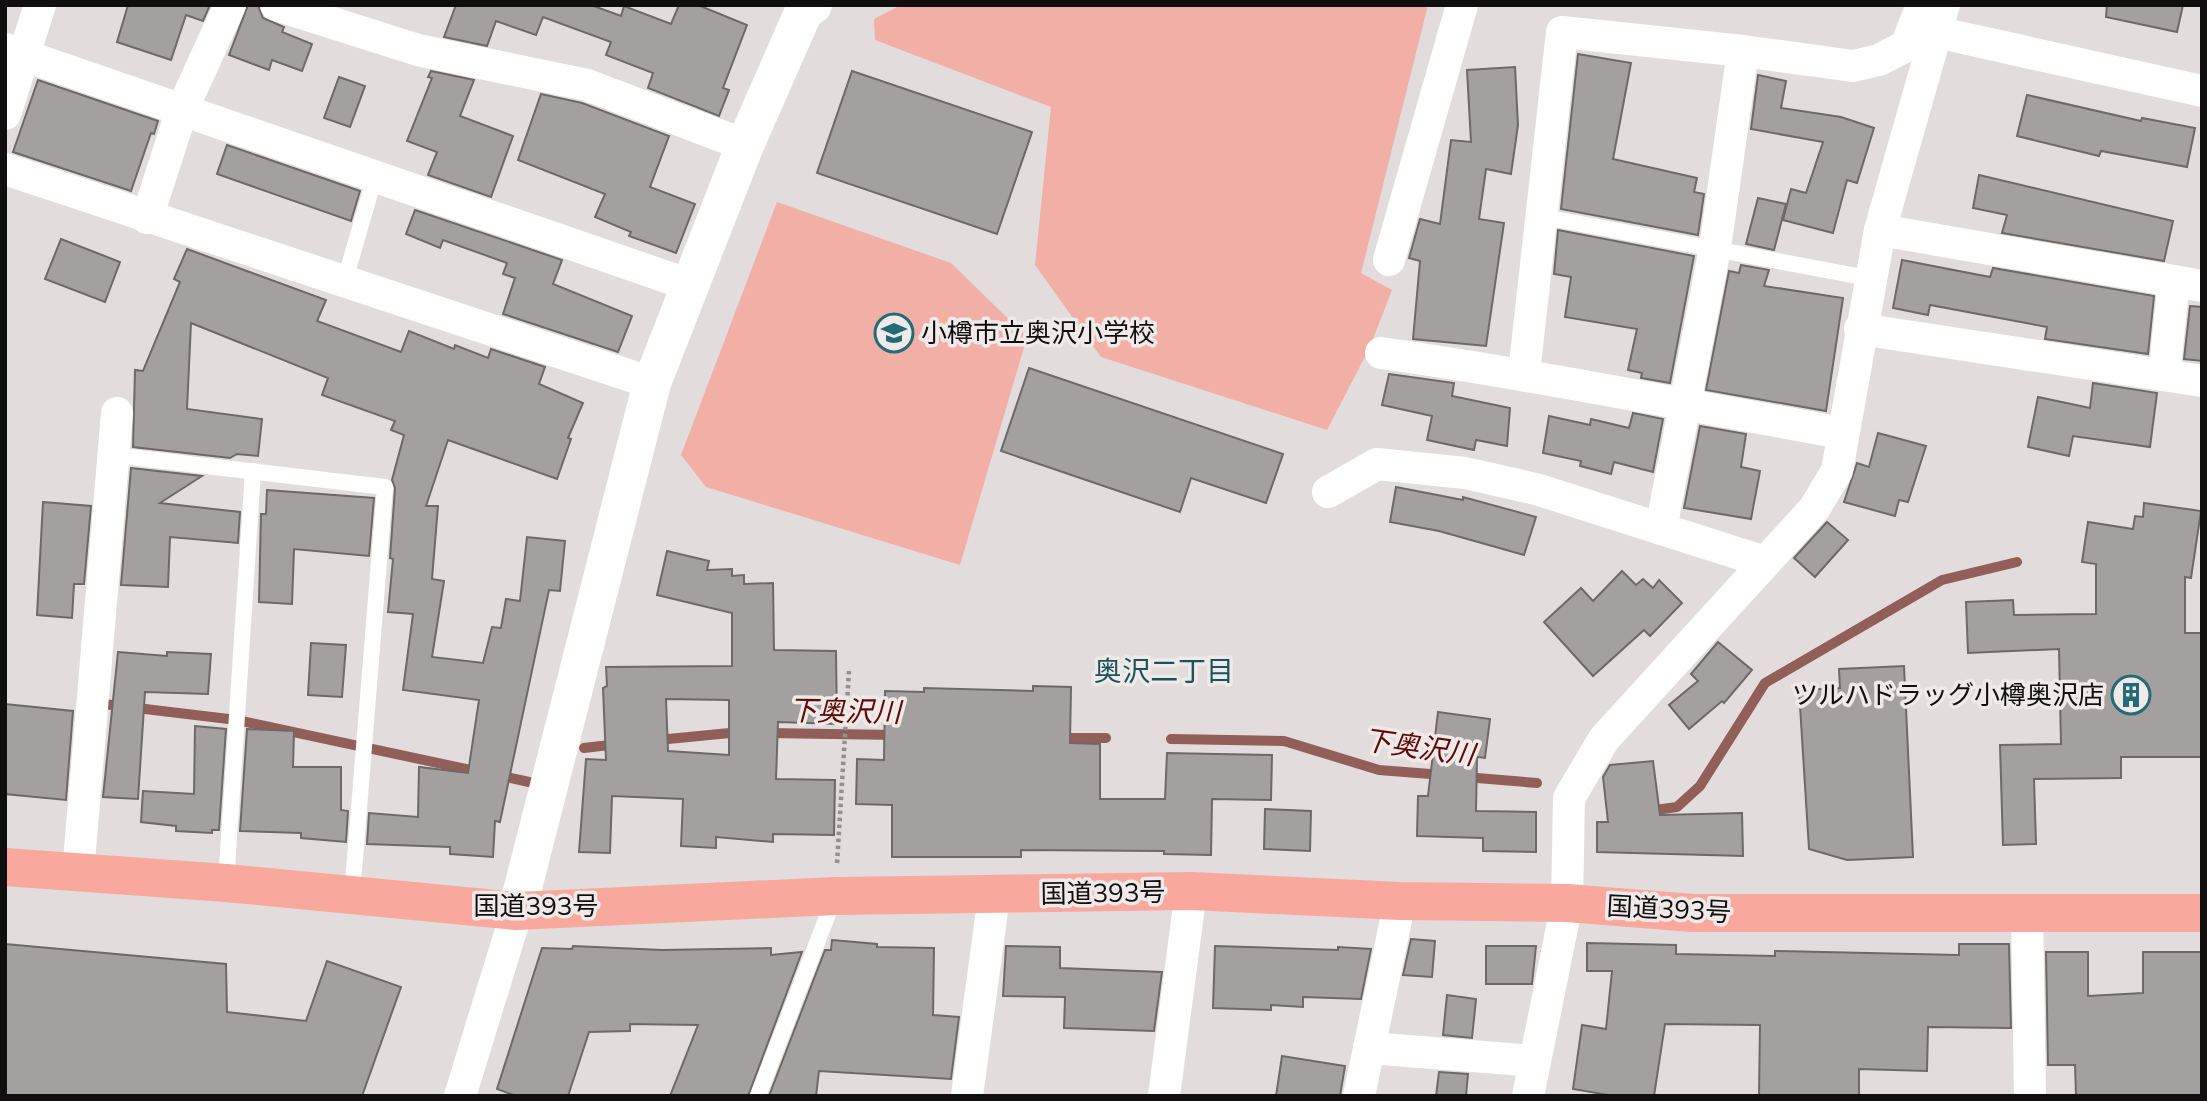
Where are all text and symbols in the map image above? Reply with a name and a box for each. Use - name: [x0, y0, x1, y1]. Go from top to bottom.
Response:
- school or university icon: 小樽市立奥沢小学校: [873, 312, 915, 354]
- place label: 小樽市立奥沢小学校: [921, 316, 1155, 349]
- district label: 奥沢二丁目: [1094, 653, 1234, 688]
- building icon: ツルハドラッグ小樽奥沢店: [2110, 674, 2152, 716]
- place label: ツルハドラッグ小樽奥沢店: [1792, 678, 2104, 711]
- water label: 下奥沢川: [789, 692, 904, 729]
- water label: 下奥沢川: [1361, 721, 1480, 772]
- street label: 国道393号: [1040, 875, 1166, 910]
- street label: 国道393号: [474, 889, 598, 922]
- street label: 国道393号: [1606, 889, 1732, 928]

